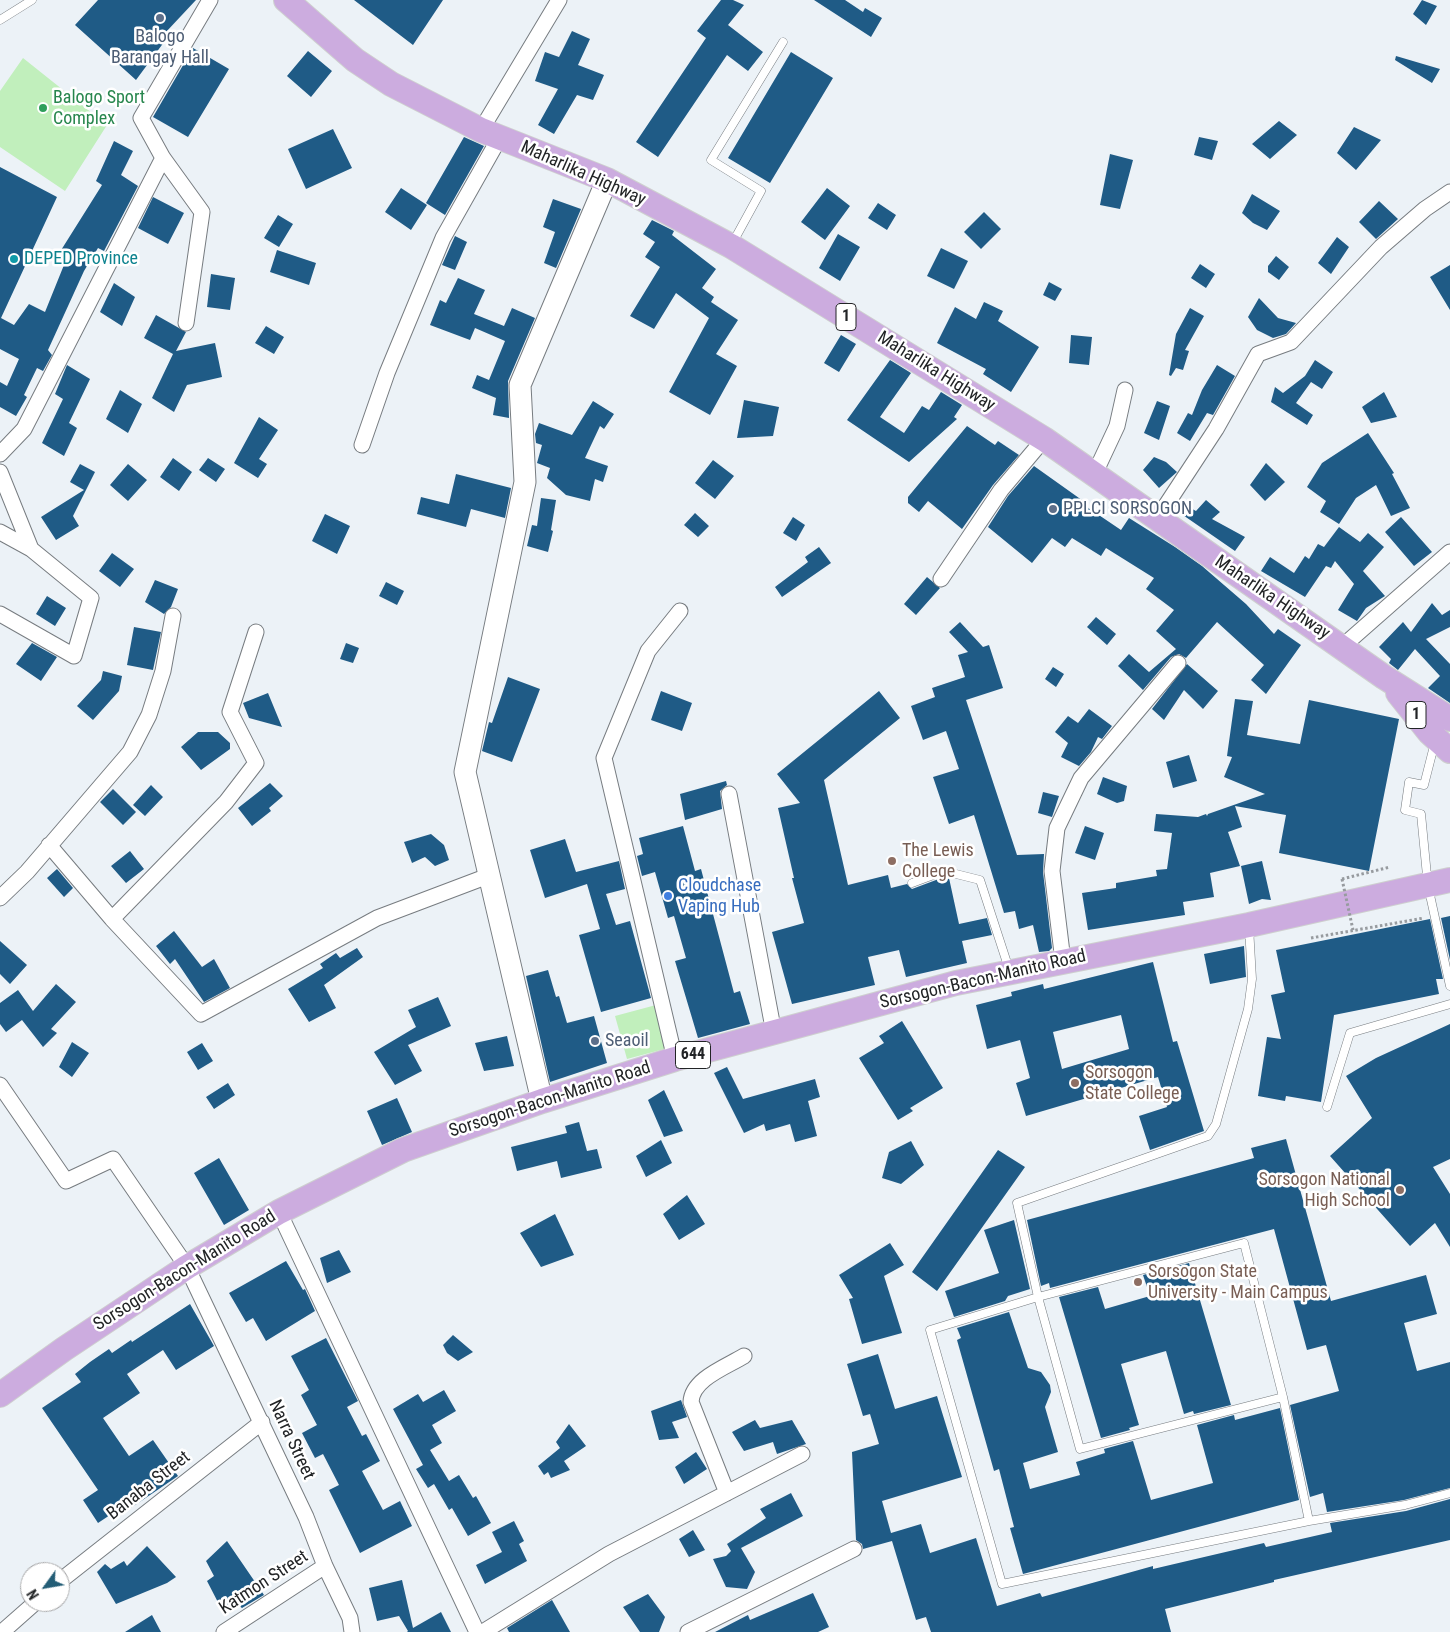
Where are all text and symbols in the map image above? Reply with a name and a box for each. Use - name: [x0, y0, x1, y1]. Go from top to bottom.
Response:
- marker: Balogo Barangay Hall: [154, 12, 166, 24]
- place label: Balogo Barangay Hall: [111, 26, 209, 68]
- place label: Balogo Sport Complex: [53, 87, 145, 130]
- marker: Balogo Sport Complex: [37, 102, 49, 114]
- street label: Maharlika Highway: [517, 137, 649, 211]
- place label: DEPED Province: [24, 248, 138, 270]
- marker: DEPED Province: [8, 253, 20, 265]
- road number: 1: [836, 304, 856, 330]
- street label: Maharlika Highway: [873, 327, 999, 417]
- place label: PPLCI SORSOGON: [1063, 498, 1192, 520]
- marker: PPLCI SORSOGON: [1047, 503, 1059, 515]
- street label: Maharlika Highway: [1210, 551, 1334, 645]
- road number: 1: [1406, 702, 1426, 728]
- place label: The Lewis College: [902, 840, 974, 882]
- marker: The Lewis College: [886, 855, 898, 867]
- place label: Cloudchase Vaping Hub: [678, 875, 761, 918]
- marker: Cloudchase Vaping Hub: [662, 890, 674, 902]
- street label: Sorsogon-Bacon-Manito Road: [878, 946, 1088, 1014]
- place label: Seaoil: [605, 1030, 649, 1052]
- marker: Seaoil: [589, 1035, 601, 1047]
- road number: 644: [676, 1042, 710, 1068]
- street label: Sorsogon-Bacon-Manito Road: [446, 1057, 654, 1143]
- place label: Sorsogon State College: [1085, 1062, 1179, 1104]
- marker: Sorsogon State College: [1069, 1077, 1081, 1089]
- place label: Sorsogon National High School: [1258, 1169, 1390, 1212]
- marker: Sorsogon National High School: [1394, 1184, 1406, 1196]
- street label: Sorsogon-Bacon-Manito Road: [90, 1206, 280, 1336]
- place label: Sorsogon State University - Main Campus: [1148, 1261, 1328, 1304]
- marker: Sorsogon State University - Main Campus: [1132, 1276, 1144, 1288]
- street label: Narra Street: [263, 1397, 319, 1483]
- street label: Banaba Street: [103, 1447, 195, 1525]
- street label: Katmon Street: [216, 1546, 312, 1620]
- north arrow: [20, 1562, 70, 1612]
- text: N: [24, 1587, 42, 1602]

